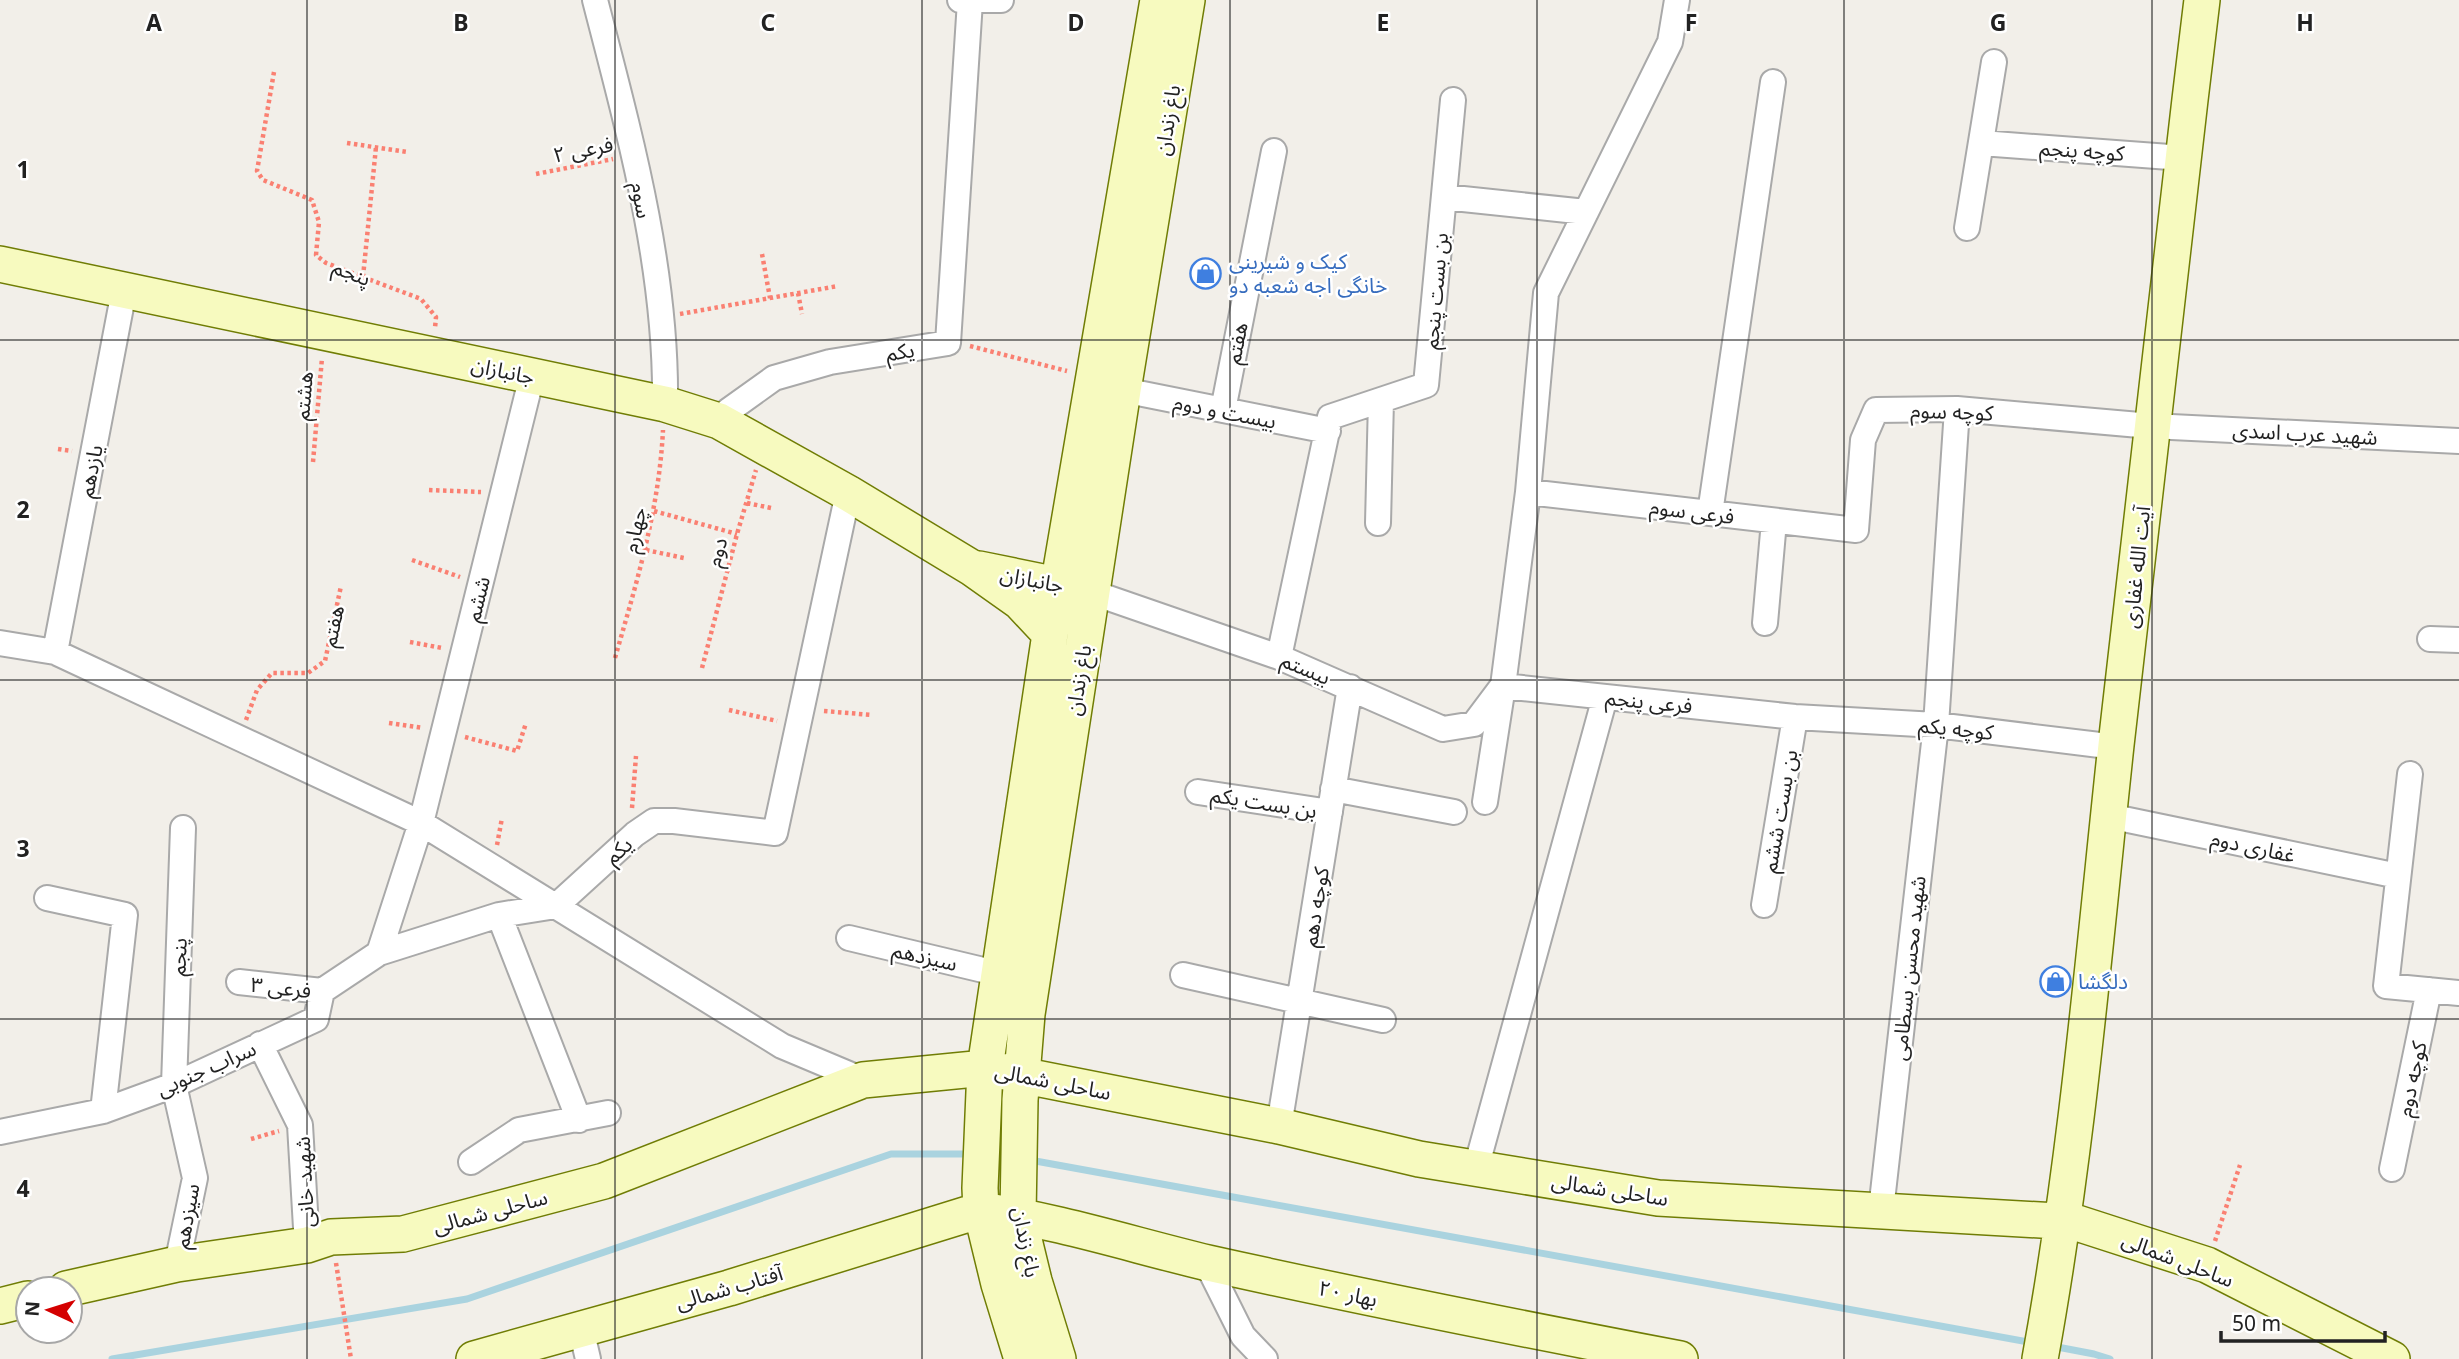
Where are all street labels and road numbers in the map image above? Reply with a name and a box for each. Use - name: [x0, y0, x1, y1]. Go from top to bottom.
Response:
- street label: باغ زندان: [1148, 83, 1188, 158]
- street label: فرعی ۲: [551, 129, 615, 169]
- street label: کوچه پنجم: [2038, 133, 2126, 169]
- street label: سوم: [622, 180, 659, 221]
- street label: بن بست پنجم: [1416, 231, 1456, 351]
- street label: پنجم: [328, 252, 375, 294]
- street label: هفتم: [1218, 320, 1256, 367]
- street label: یکم: [884, 335, 917, 369]
- street label: جانبازان: [469, 350, 537, 390]
- street label: هشتم: [287, 370, 321, 422]
- street label: بیست و دوم: [1171, 387, 1279, 438]
- street label: کوچه سوم: [1910, 396, 1994, 429]
- street label: شهید عرب اسدی: [2232, 415, 2378, 451]
- street label: یازدهم: [71, 442, 111, 500]
- street label: فرعی سوم: [1648, 492, 1736, 533]
- street label: آیت الله غفاری: [2116, 504, 2156, 630]
- street label: چهارم: [616, 505, 655, 556]
- street label: دوم: [699, 534, 736, 571]
- street label: جانبازان: [998, 559, 1066, 599]
- street label: ششم: [458, 573, 498, 625]
- street label: هفتم: [314, 603, 352, 650]
- street label: باغ زندان: [1059, 643, 1099, 718]
- street label: بیستم: [1276, 645, 1335, 693]
- street label: فرعی پنجم: [1604, 683, 1694, 721]
- street label: کوچه یکم: [1917, 710, 1995, 748]
- street label: بن بست ششم: [1754, 747, 1806, 875]
- street label: بن بست یکم: [1209, 780, 1319, 826]
- street label: غفاری دوم: [2208, 823, 2298, 872]
- street label: یکم: [598, 830, 639, 872]
- street label: کوچه دهم: [1295, 865, 1337, 949]
- street label: شهید محسن بسطامی: [1884, 874, 1932, 1062]
- street label: سیزدهم: [889, 935, 960, 979]
- street label: پنجم: [163, 937, 195, 977]
- street label: فرعی ۳: [249, 970, 313, 1004]
- street label: سراب جنوبی: [152, 1034, 260, 1102]
- street label: کوچه دوم: [2389, 1039, 2436, 1120]
- street label: ساحلی شمالی: [993, 1056, 1113, 1106]
- street label: شهید خانی: [288, 1136, 320, 1228]
- street label: ساحلی شمالی: [1550, 1166, 1670, 1212]
- street label: سیزدهم: [166, 1181, 207, 1251]
- street label: ساحلی شمالی: [429, 1182, 551, 1240]
- street label: باغ زندان: [1005, 1204, 1048, 1280]
- street label: ساحلی شمالی: [2118, 1225, 2238, 1293]
- street label: آفتاب شمالی: [672, 1258, 787, 1316]
- street label: بهار ۲۰: [1316, 1273, 1380, 1313]

